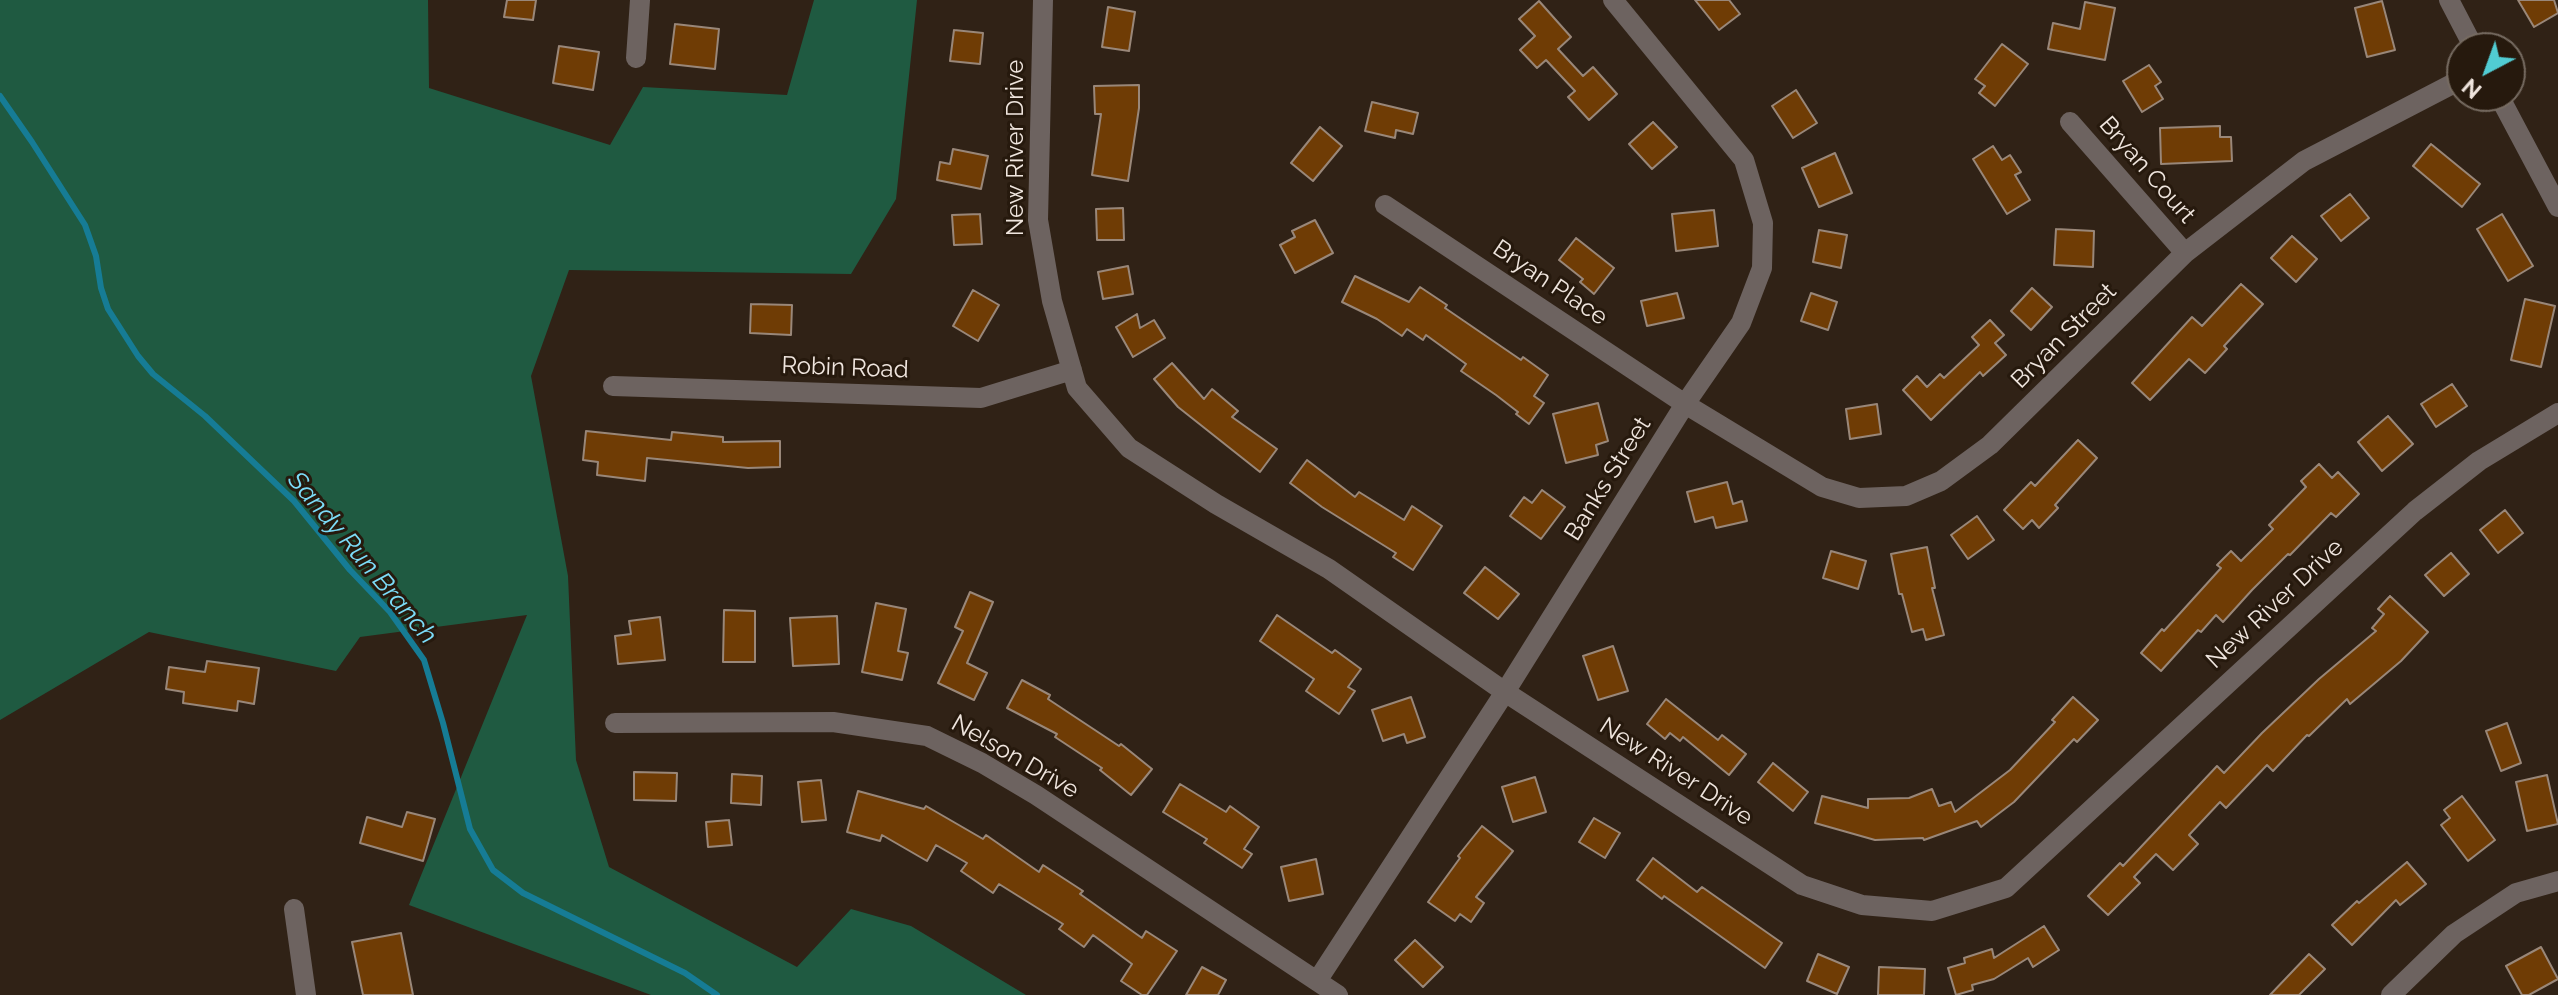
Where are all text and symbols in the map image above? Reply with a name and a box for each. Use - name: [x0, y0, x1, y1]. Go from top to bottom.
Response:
- north arrow: [2446, 32, 2526, 112]
- street label: New River Drive: [1002, 60, 1030, 236]
- text: N: [2457, 73, 2486, 104]
- street label: Bryan Court: [2093, 111, 2201, 229]
- street label: Bryan Place: [1487, 234, 1613, 332]
- street label: Bryan Street: [2005, 277, 2123, 395]
- street label: Robin Road: [781, 351, 909, 385]
- street label: Banks Street: [1559, 412, 1657, 546]
- water label: Sandy Run Branch: [281, 465, 443, 651]
- street label: New River Drive: [2201, 533, 2349, 675]
- street label: Nelson Drive: [946, 709, 1084, 805]
- street label: New River Drive: [1594, 712, 1758, 832]

